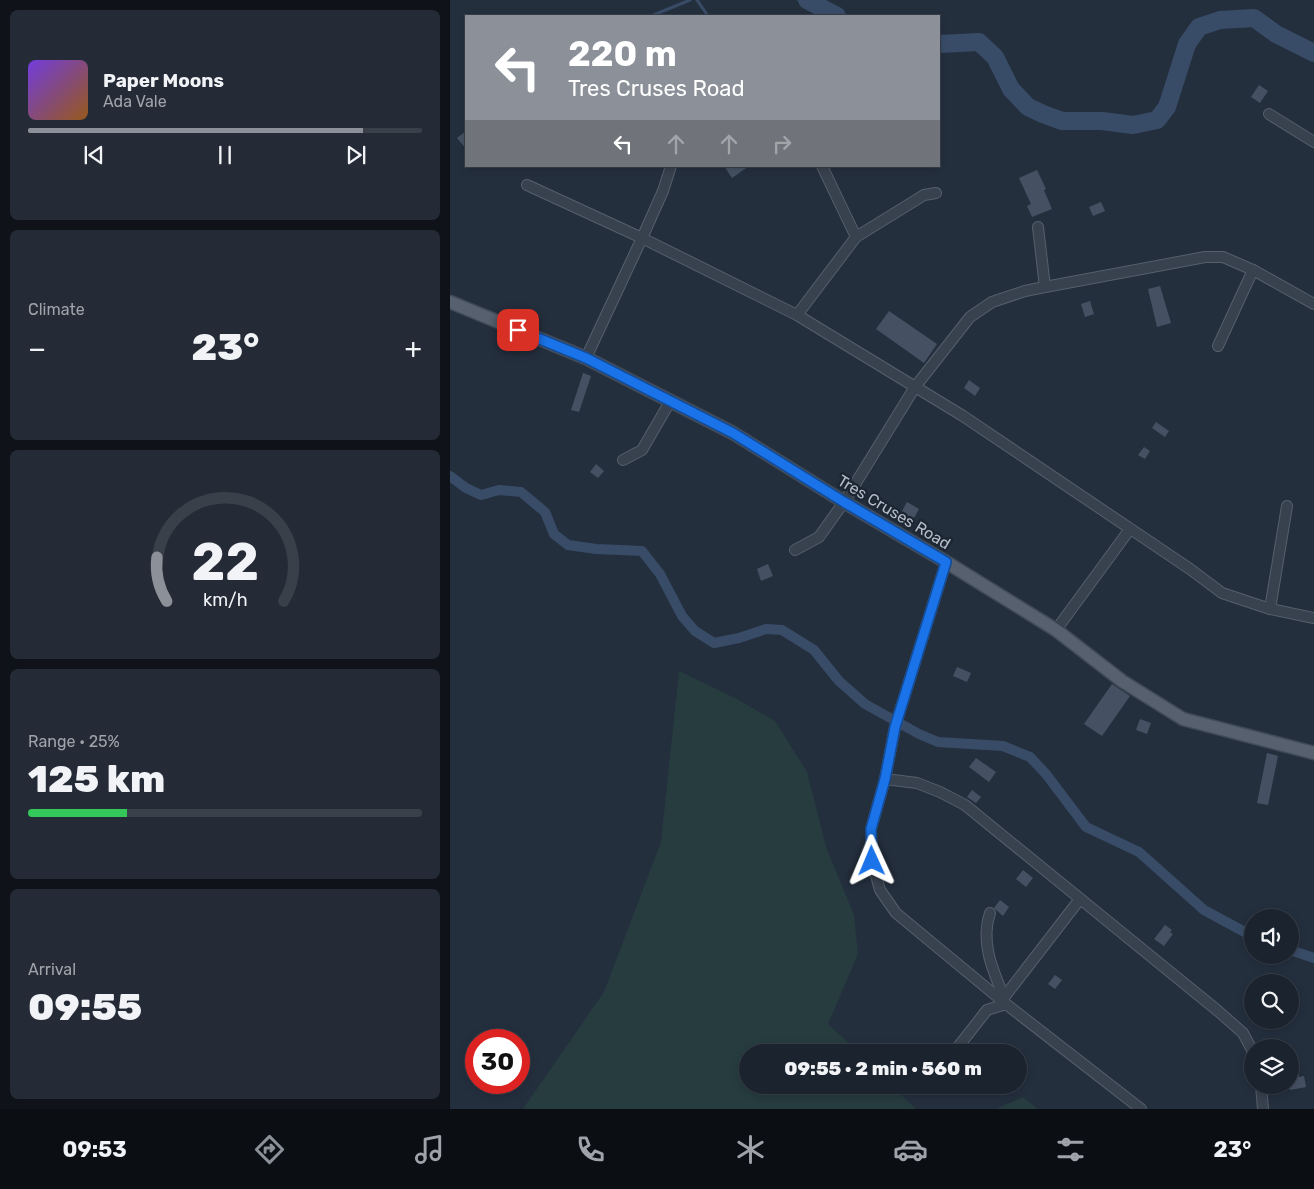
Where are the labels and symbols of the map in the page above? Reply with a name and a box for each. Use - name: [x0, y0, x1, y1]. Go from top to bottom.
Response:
- pin: [497, 309, 539, 351]
- street label: Tres Cruses Road: [834, 471, 954, 553]
- position arrow: [845, 834, 897, 886]
- speed limit sign: 30: [465, 1029, 530, 1094]

